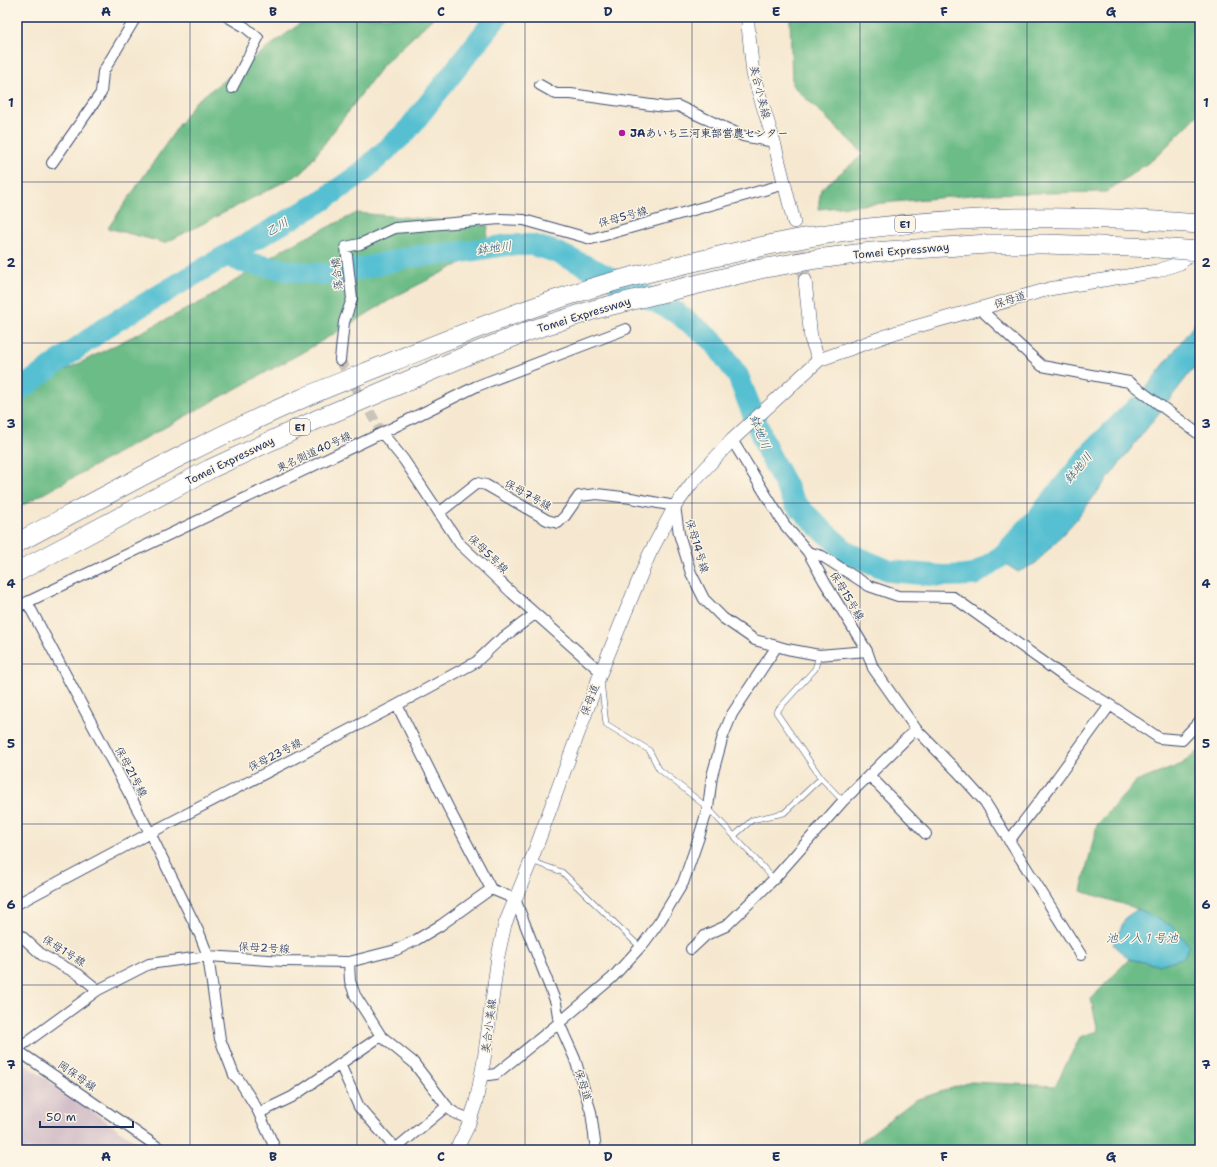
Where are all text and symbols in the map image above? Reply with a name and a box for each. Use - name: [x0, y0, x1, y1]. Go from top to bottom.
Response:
- text: A: [101, 3, 111, 20]
- text: B: [269, 3, 277, 20]
- text: C: [437, 3, 445, 20]
- text: D: [603, 3, 613, 20]
- text: E: [772, 3, 781, 20]
- text: F: [940, 3, 948, 20]
- text: G: [1106, 3, 1117, 20]
- street label: 美合小美線: [746, 64, 774, 120]
- text: 1: [8, 94, 14, 111]
- text: 1: [1203, 94, 1209, 111]
- place label: JAあいち三河東部営農センター: [630, 126, 788, 141]
- marker: JAあいち三河東部営農センター: [617, 128, 627, 138]
- street label: 保母5号線: [597, 203, 649, 231]
- water label: 乙川: [263, 214, 291, 240]
- road number: E1: [895, 216, 915, 232]
- water label: 鉢地川: [475, 238, 513, 258]
- street label: Tomei Expressway: [852, 239, 950, 263]
- text: 2: [6, 254, 16, 271]
- text: 2: [1201, 254, 1211, 271]
- street label: 落合橋: [328, 257, 346, 291]
- street label: 保母道: [992, 288, 1028, 312]
- street label: Tomei Expressway: [536, 294, 632, 336]
- water label: 鉢地川: [746, 412, 774, 452]
- text: 3: [6, 415, 16, 432]
- text: 3: [1201, 415, 1211, 432]
- road number: E1: [290, 419, 310, 435]
- street label: 東名側道40号線: [274, 428, 354, 476]
- street label: Tomei Expressway: [183, 433, 277, 489]
- water label: 鉢地川: [1060, 449, 1096, 487]
- street label: 保母7号線: [502, 476, 554, 514]
- street label: 保母14号線: [682, 517, 712, 575]
- street label: 保母5号線: [465, 531, 511, 577]
- street label: 保母15号線: [826, 568, 868, 624]
- text: 4: [6, 575, 16, 592]
- text: 4: [1201, 575, 1211, 592]
- street label: 保母道: [577, 682, 603, 718]
- text: 5: [7, 735, 15, 752]
- street label: 保母23号線: [245, 735, 305, 775]
- text: 5: [1202, 735, 1210, 752]
- street label: 保母21号線: [111, 744, 151, 800]
- text: 6: [6, 896, 16, 913]
- text: 6: [1201, 896, 1211, 913]
- water label: 池ノ入１号池: [1106, 930, 1179, 946]
- street label: 保母1号線: [39, 932, 89, 970]
- street label: 保母2号線: [238, 939, 290, 957]
- street label: 美合小美線: [478, 998, 500, 1054]
- text: 7: [6, 1056, 16, 1073]
- text: 7: [1201, 1056, 1211, 1073]
- street label: 岡保母線: [55, 1057, 99, 1095]
- street label: 保母道: [571, 1067, 595, 1103]
- scale bar: [40, 1103, 133, 1129]
- text: 50 m: [46, 1109, 76, 1125]
- text: A: [101, 1148, 111, 1165]
- text: B: [269, 1148, 277, 1165]
- text: C: [437, 1148, 445, 1165]
- text: D: [603, 1148, 613, 1165]
- text: E: [772, 1148, 781, 1165]
- text: F: [940, 1148, 948, 1165]
- text: G: [1106, 1148, 1117, 1165]

